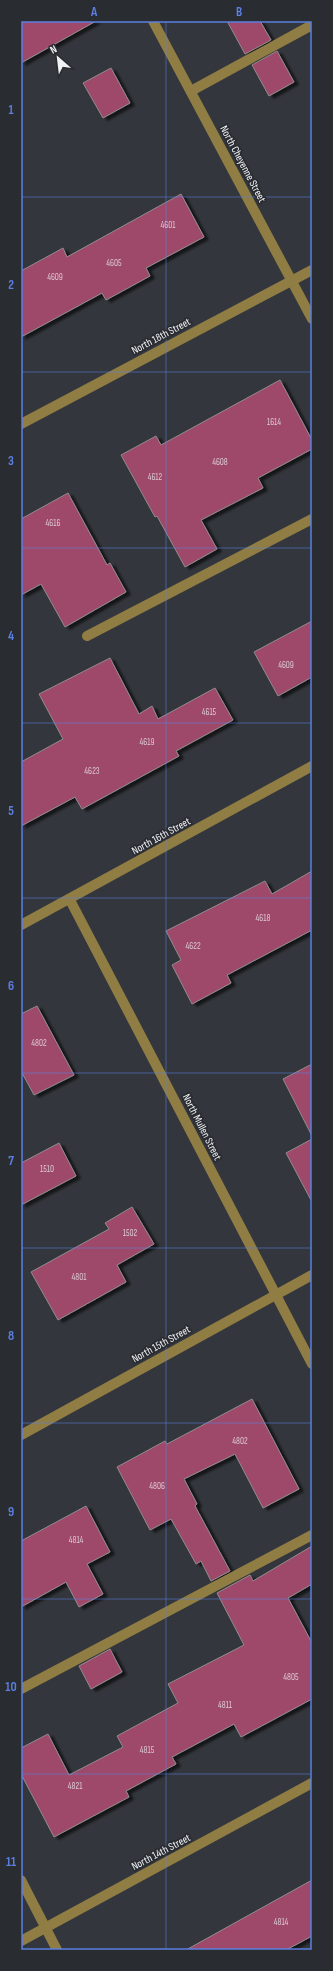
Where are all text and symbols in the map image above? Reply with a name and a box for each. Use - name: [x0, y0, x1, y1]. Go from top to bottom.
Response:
- text: A: [90, 4, 98, 20]
- text: B: [236, 4, 242, 20]
- north arrow: [38, 38, 78, 78]
- text: N: [48, 42, 59, 57]
- text: 1: [8, 102, 14, 118]
- street label: North Cheyenne Street: [217, 123, 269, 205]
- house number: 4601: [161, 220, 176, 231]
- house number: 4605: [106, 258, 122, 269]
- house number: 4609: [47, 272, 63, 283]
- text: 2: [8, 277, 14, 293]
- street label: North 18th Street: [129, 315, 193, 357]
- house number: 1614: [267, 417, 281, 428]
- text: 3: [8, 453, 14, 469]
- house number: 4608: [212, 457, 228, 468]
- house number: 4612: [148, 472, 163, 483]
- house number: 4616: [46, 518, 60, 529]
- text: 4: [8, 628, 14, 644]
- house number: 4609: [278, 660, 294, 671]
- house number: 4615: [202, 707, 217, 718]
- house number: 4619: [140, 737, 154, 748]
- house number: 4623: [84, 766, 100, 777]
- text: 5: [8, 803, 14, 819]
- street label: North 16th Street: [129, 814, 193, 857]
- house number: 4618: [256, 913, 270, 924]
- house number: 4622: [185, 941, 201, 952]
- text: 6: [8, 978, 14, 994]
- house number: 4802: [31, 1038, 47, 1049]
- street label: North Mullen Street: [180, 1092, 225, 1163]
- text: 7: [8, 1153, 14, 1169]
- house number: 1510: [40, 1164, 54, 1175]
- house number: 1502: [123, 1228, 138, 1239]
- house number: 4801: [72, 1272, 87, 1283]
- street label: North 15th Street: [130, 1322, 193, 1365]
- text: 8: [8, 1328, 14, 1344]
- house number: 4802: [232, 1436, 248, 1447]
- house number: 4806: [149, 1481, 165, 1492]
- text: 9: [8, 1504, 14, 1520]
- house number: 4814: [69, 1535, 84, 1546]
- house number: 4805: [283, 1672, 299, 1683]
- text: 10: [5, 1679, 17, 1695]
- house number: 4811: [218, 1700, 233, 1711]
- house number: 4815: [140, 1745, 155, 1756]
- house number: 4821: [68, 1781, 83, 1792]
- street label: North 14th Street: [129, 1831, 193, 1873]
- text: 11: [6, 1854, 16, 1870]
- house number: 4814: [274, 1917, 289, 1928]

